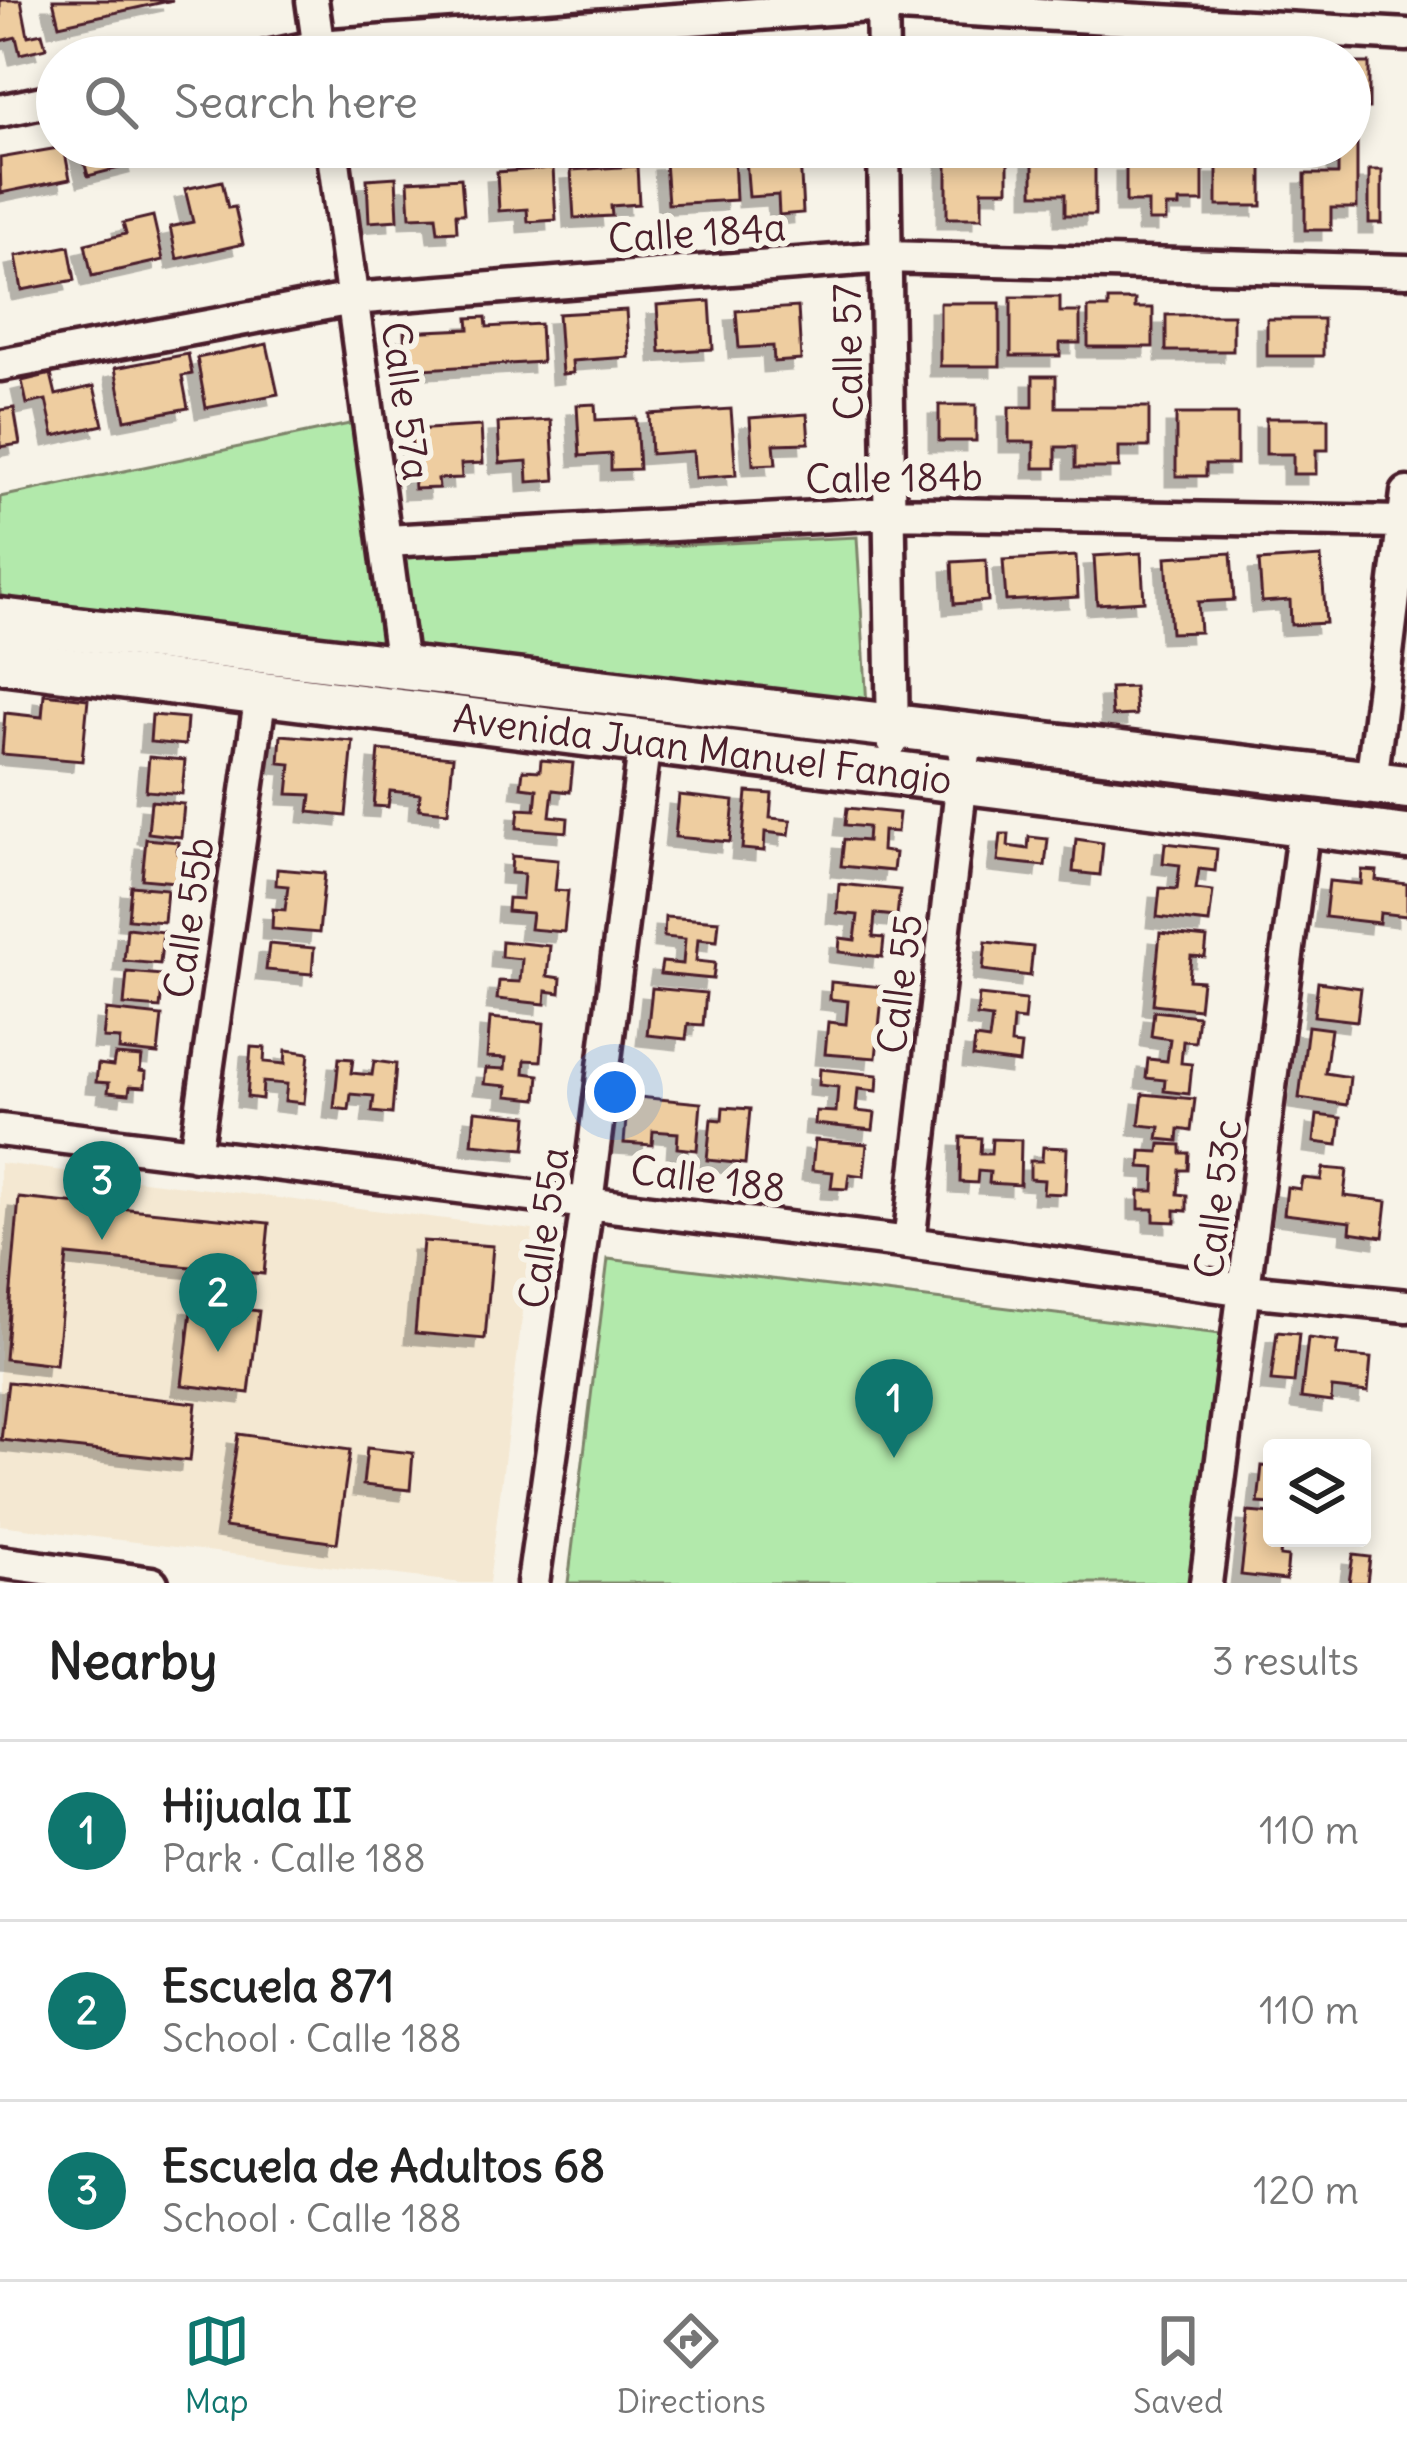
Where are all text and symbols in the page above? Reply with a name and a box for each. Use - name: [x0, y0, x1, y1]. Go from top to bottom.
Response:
- search box: [36, 36, 1371, 168]
- icon: search: [78, 69, 144, 135]
- text: Search here: [174, 74, 418, 130]
- street label: Calle 184a: [606, 202, 788, 264]
- street label: Calle 57: [822, 283, 874, 421]
- street label: Calle 57a: [371, 319, 441, 483]
- street label: Calle 184b: [805, 452, 983, 504]
- street label: Avenida Juan Manuel Fangio: [450, 693, 955, 804]
- street label: Calle 55b: [153, 834, 225, 1002]
- street label: Calle 55: [867, 911, 933, 1057]
- your location: [585, 1062, 645, 1122]
- street label: Calle 53c: [1184, 1117, 1252, 1281]
- pin: 3: [63, 1141, 141, 1240]
- street label: Calle 55a: [508, 1144, 580, 1312]
- street label: Calle 188: [628, 1145, 788, 1213]
- pin: 2: [179, 1253, 257, 1352]
- pin: 1: [855, 1359, 933, 1458]
- map controls: [1263, 1439, 1371, 1547]
- button: layers: [1263, 1439, 1371, 1547]
- text: Nearby: [48, 1629, 217, 1693]
- text: 3 results: [1212, 1637, 1359, 1686]
- text: Hijuala II: [162, 1778, 352, 1834]
- text: 1: [79, 1806, 95, 1855]
- text: 110 m: [1259, 1806, 1359, 1855]
- text: Park · Calle 188: [162, 1834, 426, 1883]
- text: Escuela 871: [162, 1958, 394, 2014]
- text: 2: [76, 1986, 98, 2035]
- text: 110 m: [1259, 1986, 1359, 2035]
- text: School · Calle 188: [162, 2014, 462, 2063]
- text: Escuela de Adultos 68: [162, 2138, 605, 2194]
- text: 3: [76, 2166, 98, 2215]
- text: 120 m: [1253, 2166, 1359, 2215]
- text: School · Calle 188: [162, 2194, 462, 2243]
- tab: Map: [184, 2308, 250, 2422]
- tab: Directions: [617, 2308, 766, 2422]
- tab: Saved: [1133, 2308, 1223, 2422]

